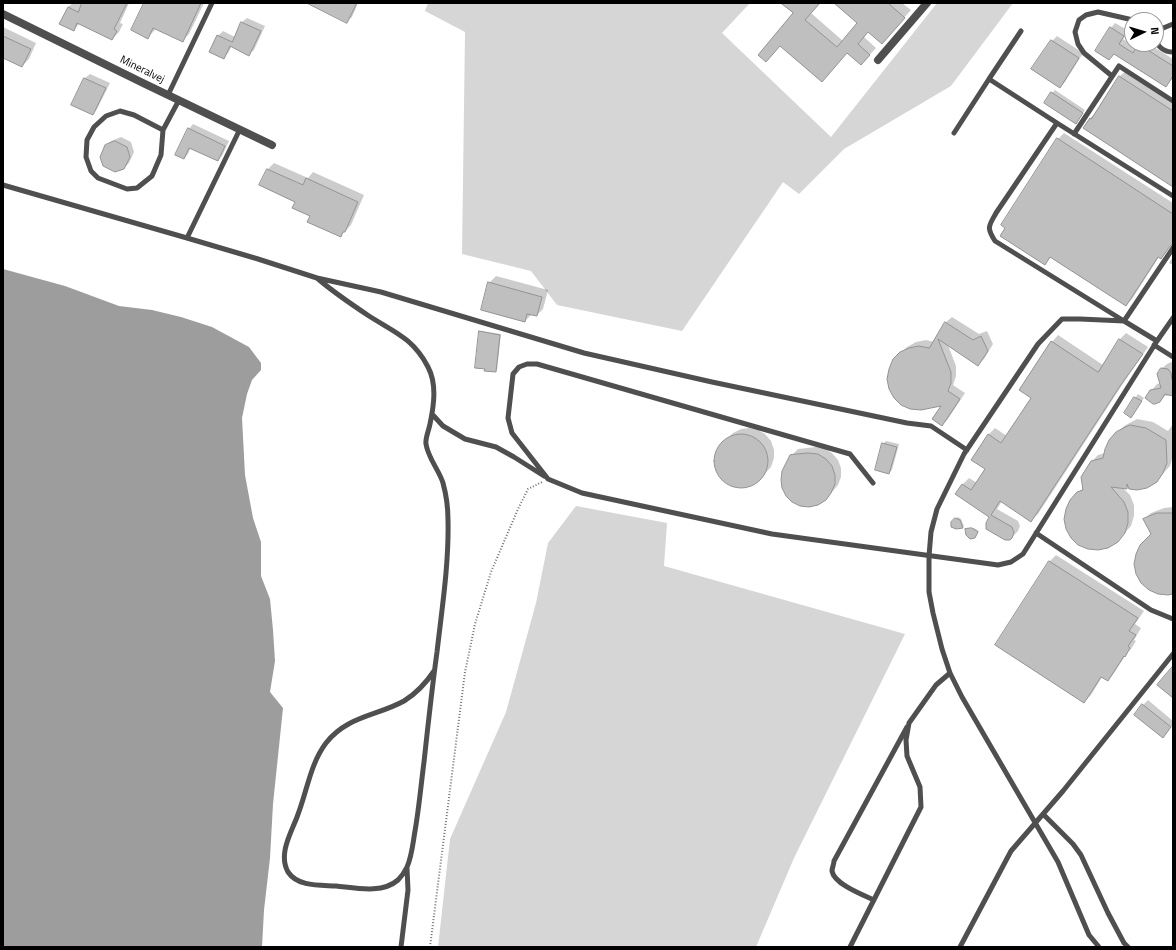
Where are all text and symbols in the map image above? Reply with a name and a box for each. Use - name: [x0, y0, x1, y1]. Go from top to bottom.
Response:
- north arrow: [1124, 12, 1164, 52]
- text: N: [1147, 27, 1163, 36]
- street label: Mineralvej: [117, 54, 167, 86]

